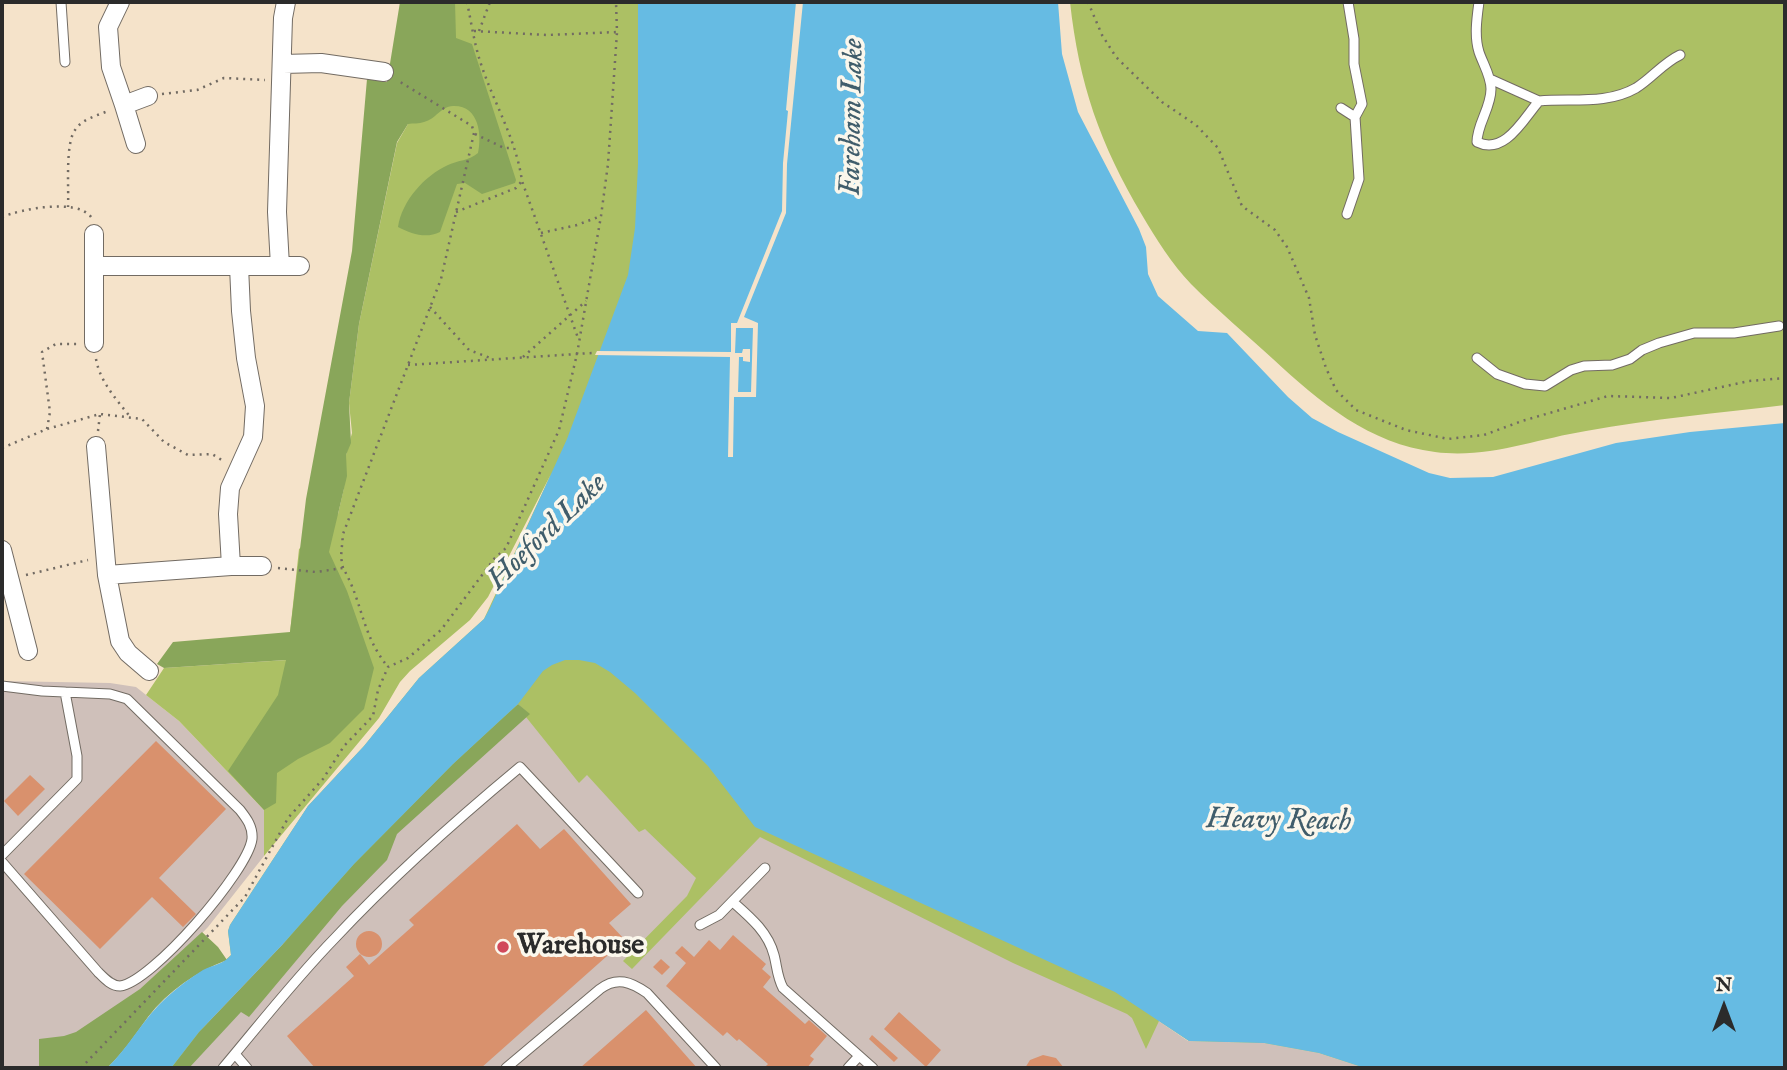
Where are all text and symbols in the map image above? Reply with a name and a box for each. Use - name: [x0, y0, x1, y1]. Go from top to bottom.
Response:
- water label: Fareham Lake: [835, 38, 873, 196]
- water label: Hoeford Lake: [481, 467, 615, 599]
- water label: Heavy Reach: [1206, 803, 1352, 841]
- place label: Warehouse: [517, 930, 644, 964]
- marker: Warehouse: [495, 939, 511, 955]
- north arrow: [1689, 972, 1759, 1042]
- text: N: [1716, 974, 1732, 998]

